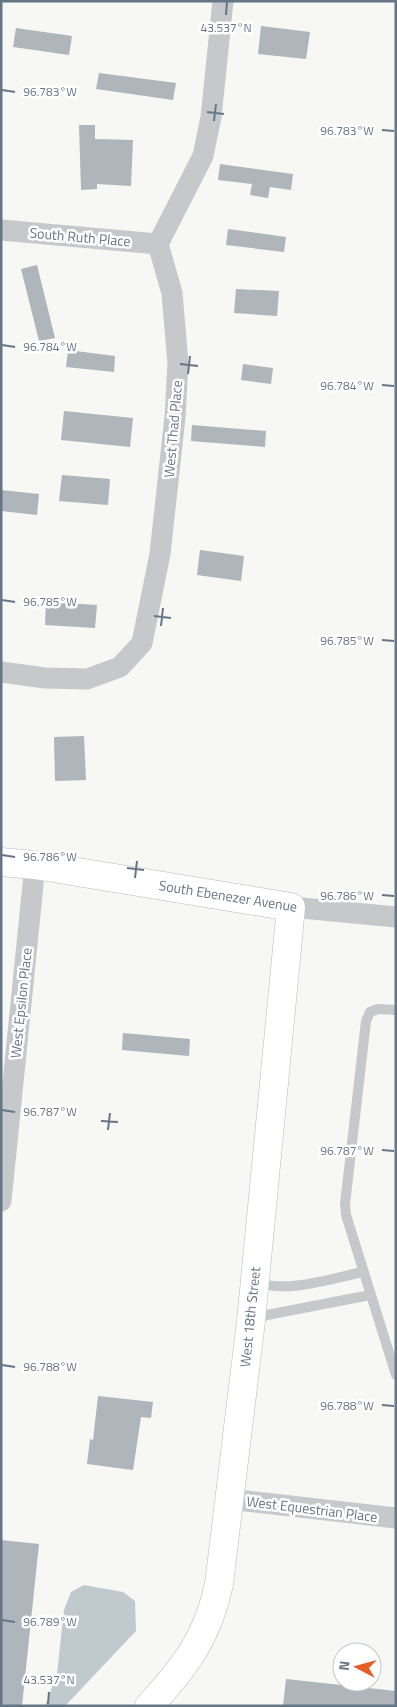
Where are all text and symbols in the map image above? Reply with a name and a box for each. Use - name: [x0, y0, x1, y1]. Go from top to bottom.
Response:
- text: 43.537°N: [200, 18, 252, 37]
- text: 96.783°W: [23, 82, 77, 101]
- text: 96.783°W: [320, 121, 374, 140]
- street label: South Ruth Place: [29, 222, 131, 251]
- text: 96.784°W: [23, 337, 77, 356]
- text: 96.784°W: [320, 376, 374, 395]
- street label: West Thad Place: [158, 379, 187, 479]
- text: 96.785°W: [23, 592, 77, 611]
- text: 96.785°W: [320, 631, 374, 650]
- text: 96.786°W: [23, 847, 77, 866]
- street label: South Ebenezer Avenue: [157, 874, 299, 917]
- text: 96.786°W: [320, 886, 374, 905]
- street label: West Epsilon Place: [4, 947, 37, 1059]
- text: 96.787°W: [23, 1102, 77, 1121]
- text: 96.787°W: [320, 1141, 374, 1160]
- street label: West 18th Street: [234, 1266, 265, 1368]
- text: 96.788°W: [23, 1357, 77, 1376]
- text: 96.788°W: [320, 1396, 374, 1415]
- street label: West Equestrian Place: [245, 1490, 379, 1527]
- text: 96.789°W: [23, 1612, 77, 1631]
- north arrow: [332, 1642, 382, 1692]
- text: N: [333, 1660, 355, 1672]
- text: 43.537°N: [23, 1670, 75, 1689]

